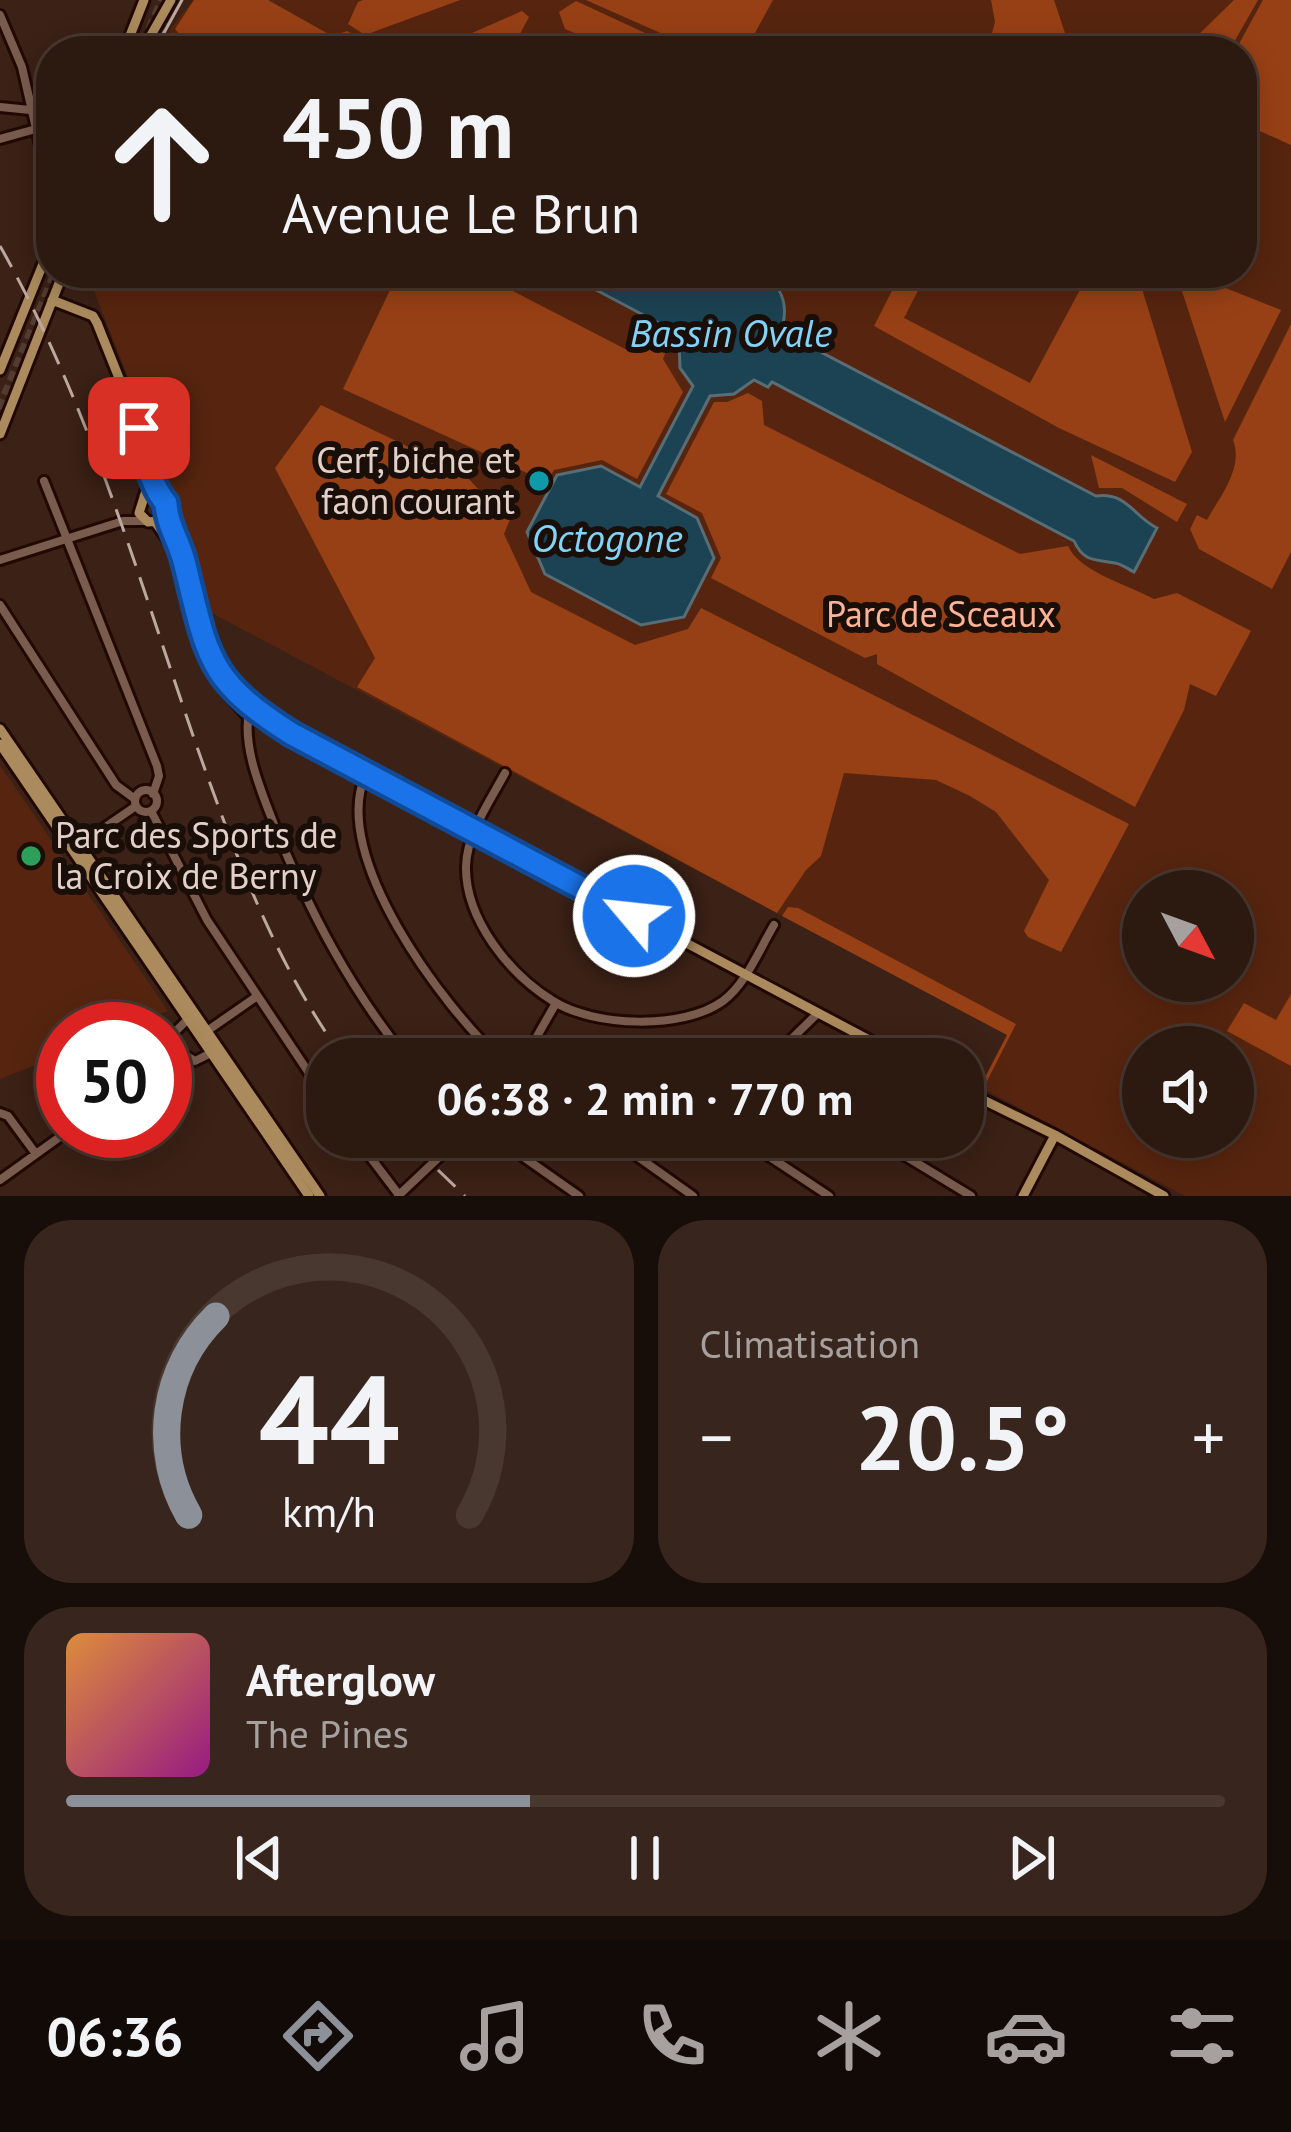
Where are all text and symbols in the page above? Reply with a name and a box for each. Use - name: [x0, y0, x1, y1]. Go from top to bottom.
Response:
- text: 450 m: [282, 72, 514, 181]
- icon: ahead: [84, 84, 240, 240]
- text: Avenue Le Brun: [282, 178, 640, 248]
- water label: Bassin Ovale: [630, 307, 832, 358]
- pin: [88, 377, 190, 479]
- icon: arrive: [106, 395, 172, 461]
- place label: Cerf, biche et faon courant: [316, 436, 515, 524]
- marker: Cerf, biche et faon courant: [526, 468, 552, 494]
- water label: Octogone: [532, 512, 682, 563]
- park label: Parc de Sceaux: [826, 590, 1056, 637]
- place label: Parc des Sports de la Croix de Berny: [55, 811, 337, 899]
- marker: Parc des Sports de la Croix de Berny: [18, 843, 44, 869]
- position arrow: [571, 853, 697, 979]
- north arrow: [1122, 870, 1254, 1002]
- map controls: [1122, 870, 1254, 1158]
- speed limit sign: 50: [36, 1002, 192, 1158]
- button: sound: [1122, 1026, 1254, 1158]
- text: 06:38 · 2 min · 770 m: [437, 1069, 853, 1127]
- text: Climatisation: [700, 1318, 920, 1369]
- text: 44: [258, 1337, 400, 1498]
- text: 20.5°: [855, 1378, 1070, 1495]
- text: −: [700, 1394, 733, 1479]
- text: +: [1192, 1394, 1225, 1479]
- text: km/h: [282, 1482, 376, 1538]
- text: Afterglow: [246, 1650, 435, 1708]
- text: The Pines: [246, 1708, 409, 1759]
- icon: previous: [226, 1825, 292, 1891]
- icon: pause: [612, 1825, 678, 1891]
- icon: next: [999, 1825, 1065, 1891]
- icon: directions: [276, 1994, 360, 2078]
- icon: music: [453, 1994, 537, 2078]
- icon: phone: [630, 1994, 714, 2078]
- icon: climate: [807, 1994, 891, 2078]
- icon: car: [984, 1994, 1068, 2078]
- icon: filters: [1160, 1994, 1244, 2078]
- text: 06:36: [46, 2001, 183, 2071]

